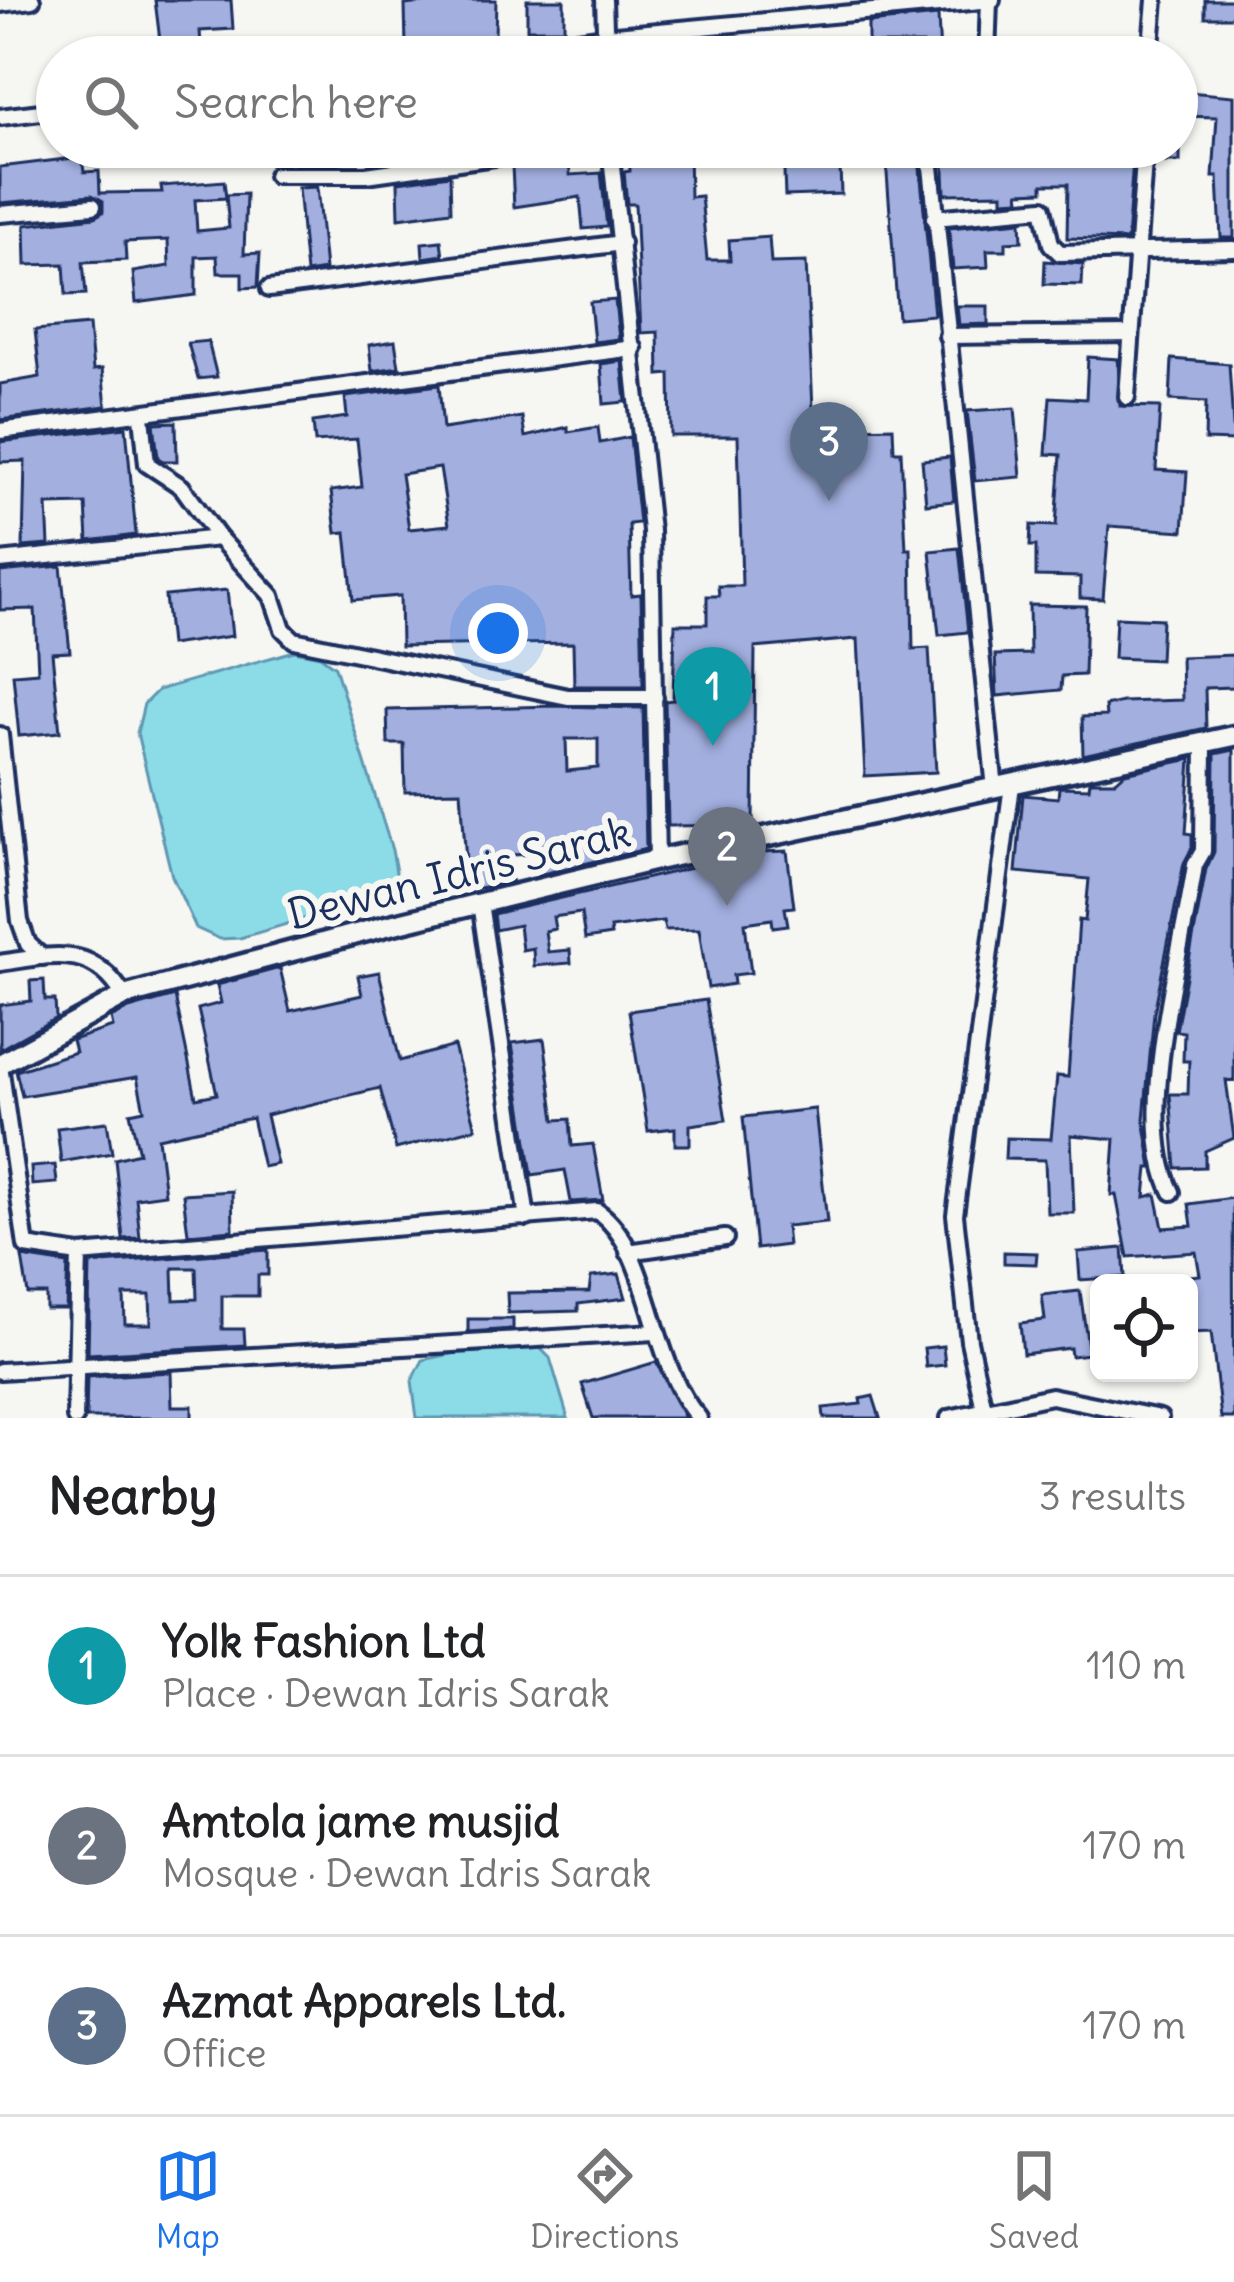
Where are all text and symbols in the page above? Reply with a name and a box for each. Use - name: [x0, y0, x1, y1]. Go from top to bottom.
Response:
- search box: [36, 36, 1198, 168]
- icon: search: [78, 69, 144, 135]
- text: Search here: [174, 74, 418, 130]
- pin: 3: [790, 402, 868, 501]
- your location: [468, 603, 528, 663]
- pin: 1: [674, 647, 752, 746]
- street label: Dewan Idris Sarak: [282, 805, 636, 941]
- pin: 2: [688, 807, 766, 906]
- map controls: [1090, 1274, 1198, 1382]
- button: locate: [1090, 1274, 1198, 1382]
- text: Nearby: [48, 1464, 217, 1528]
- text: 3 results: [1039, 1472, 1186, 1521]
- text: Yolk Fashion Ltd: [162, 1613, 486, 1669]
- text: 1: [79, 1641, 95, 1690]
- text: 110 m: [1086, 1641, 1186, 1690]
- text: Place · Dewan Idris Sarak: [162, 1669, 610, 1718]
- text: Amtola jame musjid: [162, 1793, 560, 1849]
- text: 2: [76, 1821, 98, 1870]
- text: 170 m: [1082, 1821, 1186, 1870]
- text: Mosque · Dewan Idris Sarak: [162, 1849, 651, 1898]
- text: Azmat Apparels Ltd.: [162, 1973, 566, 2029]
- text: 3: [76, 2001, 98, 2050]
- text: 170 m: [1082, 2001, 1186, 2050]
- text: Office: [162, 2029, 267, 2078]
- tab: Map: [155, 2143, 221, 2257]
- tab: Directions: [530, 2143, 679, 2257]
- tab: Saved: [989, 2143, 1079, 2257]

